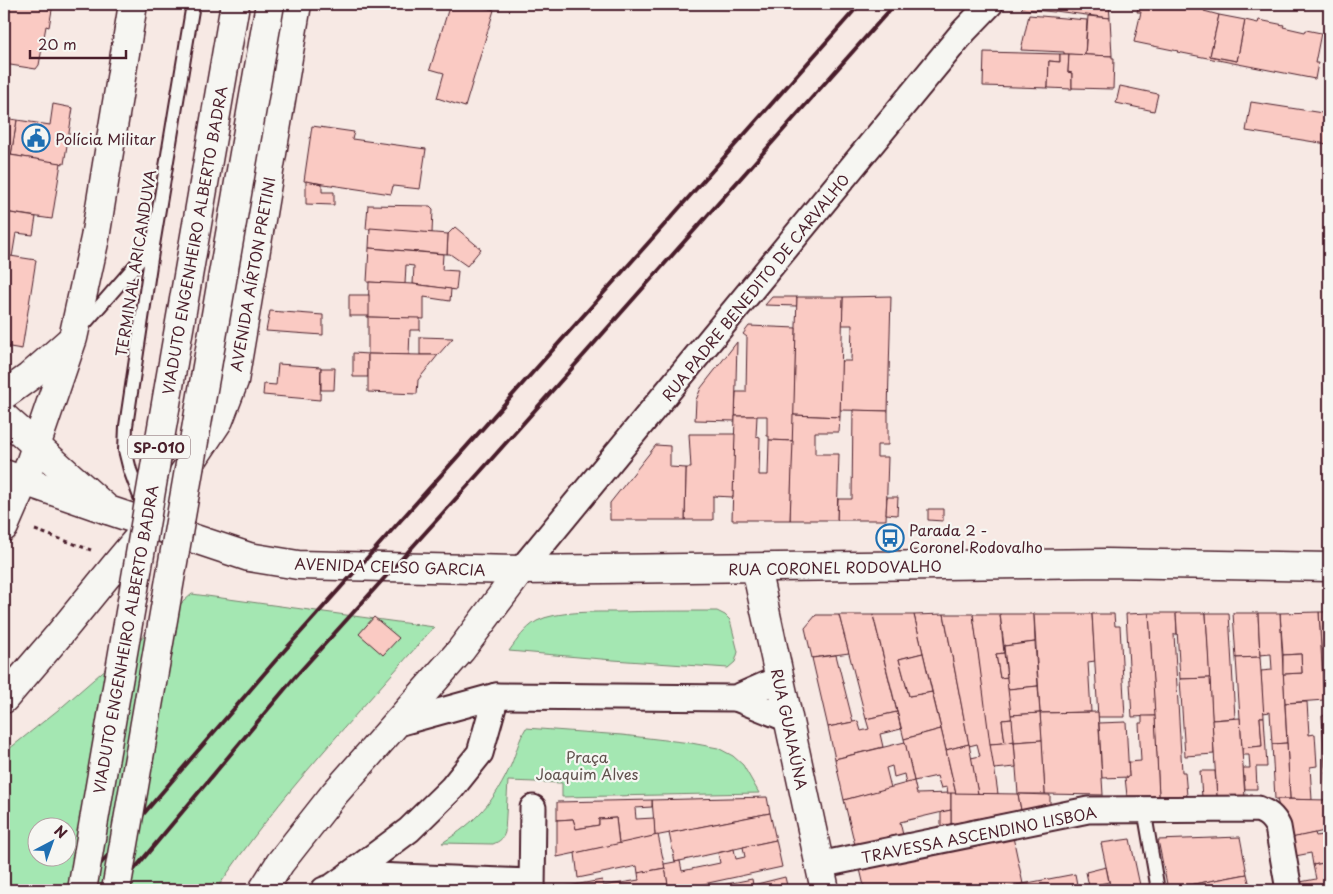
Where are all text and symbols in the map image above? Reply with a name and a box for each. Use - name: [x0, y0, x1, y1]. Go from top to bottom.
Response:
- scale bar: [30, 28, 126, 60]
- text: 20 m: [38, 32, 77, 55]
- street label: VIADUTO ENGENHEIRO ALBERTO BADRA: [155, 83, 233, 396]
- public building icon: Polícia Militar: [21, 123, 51, 153]
- place label: Polícia Militar: [55, 127, 156, 150]
- street label: TERMINAL ARICANDUVA: [109, 168, 161, 358]
- street label: RUA PADRE BENEDITO DE CARVALHO: [656, 168, 854, 406]
- street label: AVENIDA AÍRTON PRETINI: [224, 175, 280, 373]
- road number: SP-010: [128, 436, 190, 458]
- street label: VIADUTO ENGENHEIRO ALBERTO BADRA: [86, 482, 164, 795]
- place label: Parada 2 - Coronel Rodovalho: [909, 518, 1043, 558]
- bus stop icon: Parada 2 - Coronel Rodovalho: [875, 523, 905, 553]
- street label: AVENIDA CELSO GARCIA: [294, 551, 486, 581]
- street label: RUA CORONEL RODOVALHO: [728, 554, 942, 580]
- street label: RUA GUAIAÚNA: [766, 666, 814, 792]
- park label: Praça Joaquim Alves: [536, 745, 639, 785]
- street label: TRAVESSA ASCENDINO LISBOA: [859, 800, 1099, 868]
- north arrow: [28, 816, 78, 866]
- text: N: [50, 820, 72, 843]

